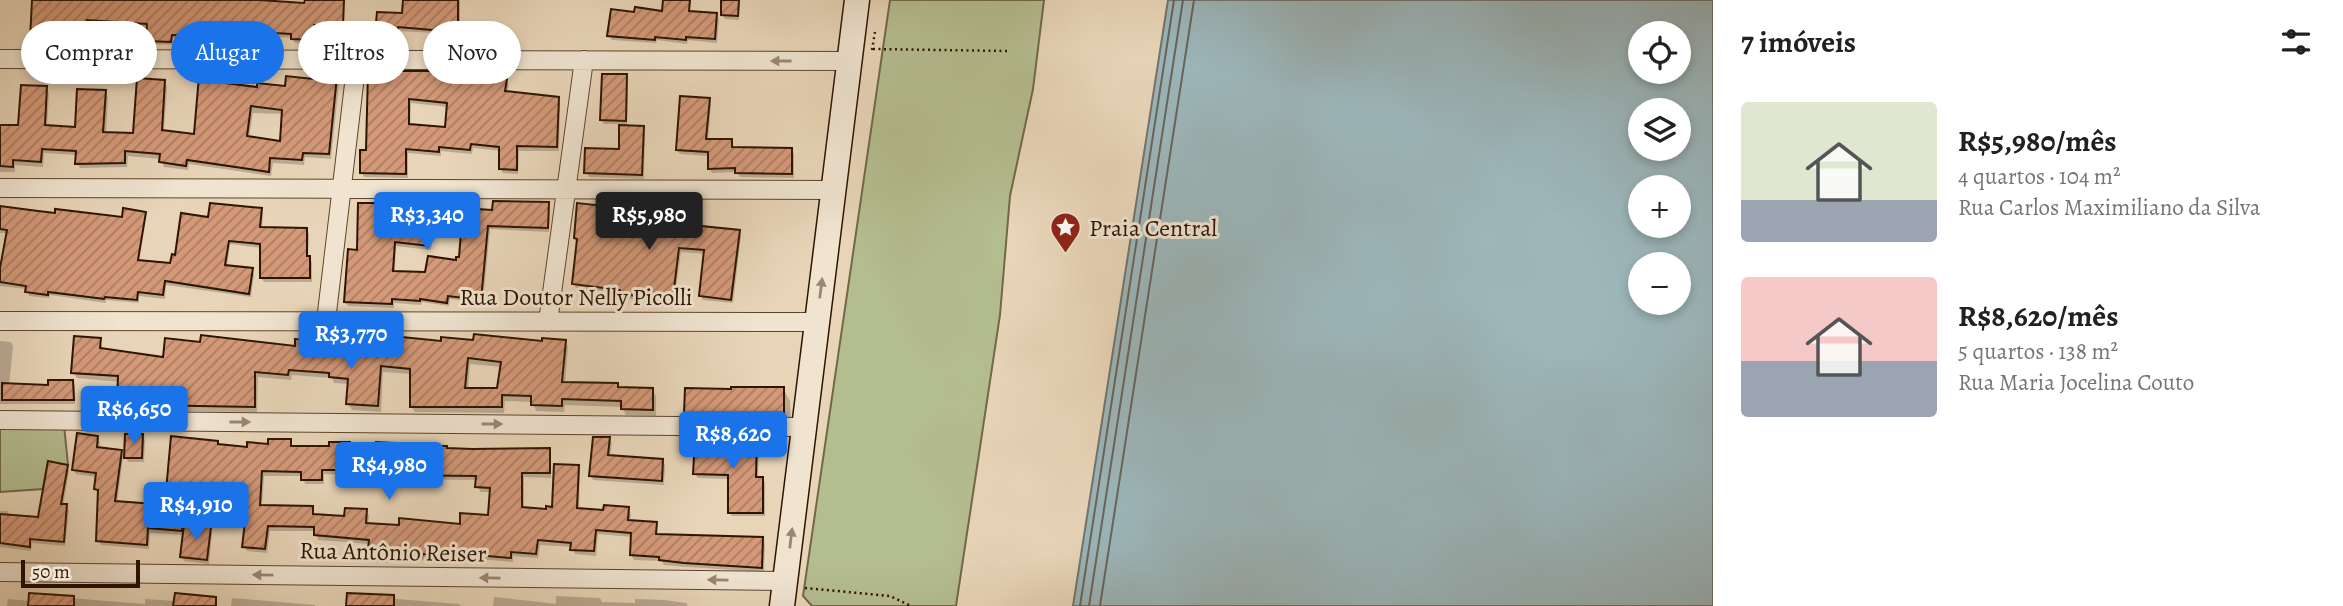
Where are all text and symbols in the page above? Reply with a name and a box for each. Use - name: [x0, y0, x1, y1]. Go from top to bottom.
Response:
- chip: Comprar: [21, 21, 157, 84]
- chip: Alugar: [171, 21, 284, 84]
- chip: Filtros: [298, 21, 409, 84]
- chip: Novo: [423, 21, 521, 84]
- map controls: [1628, 21, 1691, 315]
- button: locate: [1628, 21, 1691, 84]
- text: 7 imóveis: [1741, 22, 1856, 62]
- icon: filters: [2277, 23, 2315, 61]
- one-way arrow: [770, 55, 792, 67]
- button: layers: [1628, 98, 1691, 161]
- text: R$5,980/mês: [1958, 121, 2117, 161]
- icon: home: [1797, 130, 1881, 214]
- text: 4 quartos · 104 m²: [1958, 161, 2121, 192]
- button: +: [1628, 175, 1691, 238]
- pin: R$3,340: [362, 192, 492, 252]
- pin: R$5,980: [584, 192, 714, 252]
- text: Rua Carlos Maximiliano da Silva: [1958, 192, 2261, 223]
- text: R$3,340: [390, 199, 464, 230]
- text: R$5,980: [612, 199, 686, 230]
- place icon: Praia Central: [1049, 211, 1083, 255]
- place label: Praia Central: [1089, 212, 1217, 244]
- button: −: [1628, 252, 1691, 315]
- one-way arrow: [815, 277, 826, 299]
- street label: Rua Doutor Nelly Picolli: [459, 281, 693, 313]
- text: R$8,620/mês: [1958, 296, 2118, 336]
- icon: home: [1797, 305, 1881, 389]
- pin: R$3,770: [286, 312, 416, 371]
- text: R$3,770: [315, 318, 387, 349]
- text: 5 quartos · 138 m²: [1958, 336, 2118, 367]
- text: Rua Maria Jocelina Couto: [1958, 367, 2194, 398]
- pin: R$6,650: [69, 386, 199, 446]
- text: R$6,650: [97, 393, 171, 424]
- pin: R$8,620: [668, 412, 798, 471]
- one-way arrow: [229, 416, 251, 428]
- one-way arrow: [481, 418, 503, 430]
- text: R$8,620: [695, 418, 771, 449]
- pin: R$4,980: [324, 442, 454, 502]
- text: R$4,980: [351, 449, 427, 480]
- pin: R$4,910: [131, 482, 261, 542]
- text: R$4,910: [160, 489, 232, 520]
- one-way arrow: [785, 527, 796, 549]
- street label: Rua Antônio Reiser: [299, 534, 487, 570]
- scale bar: [21, 557, 140, 589]
- text: 50 m: [32, 559, 70, 585]
- one-way arrow: [251, 569, 273, 581]
- one-way arrow: [479, 572, 501, 583]
- one-way arrow: [706, 574, 728, 586]

